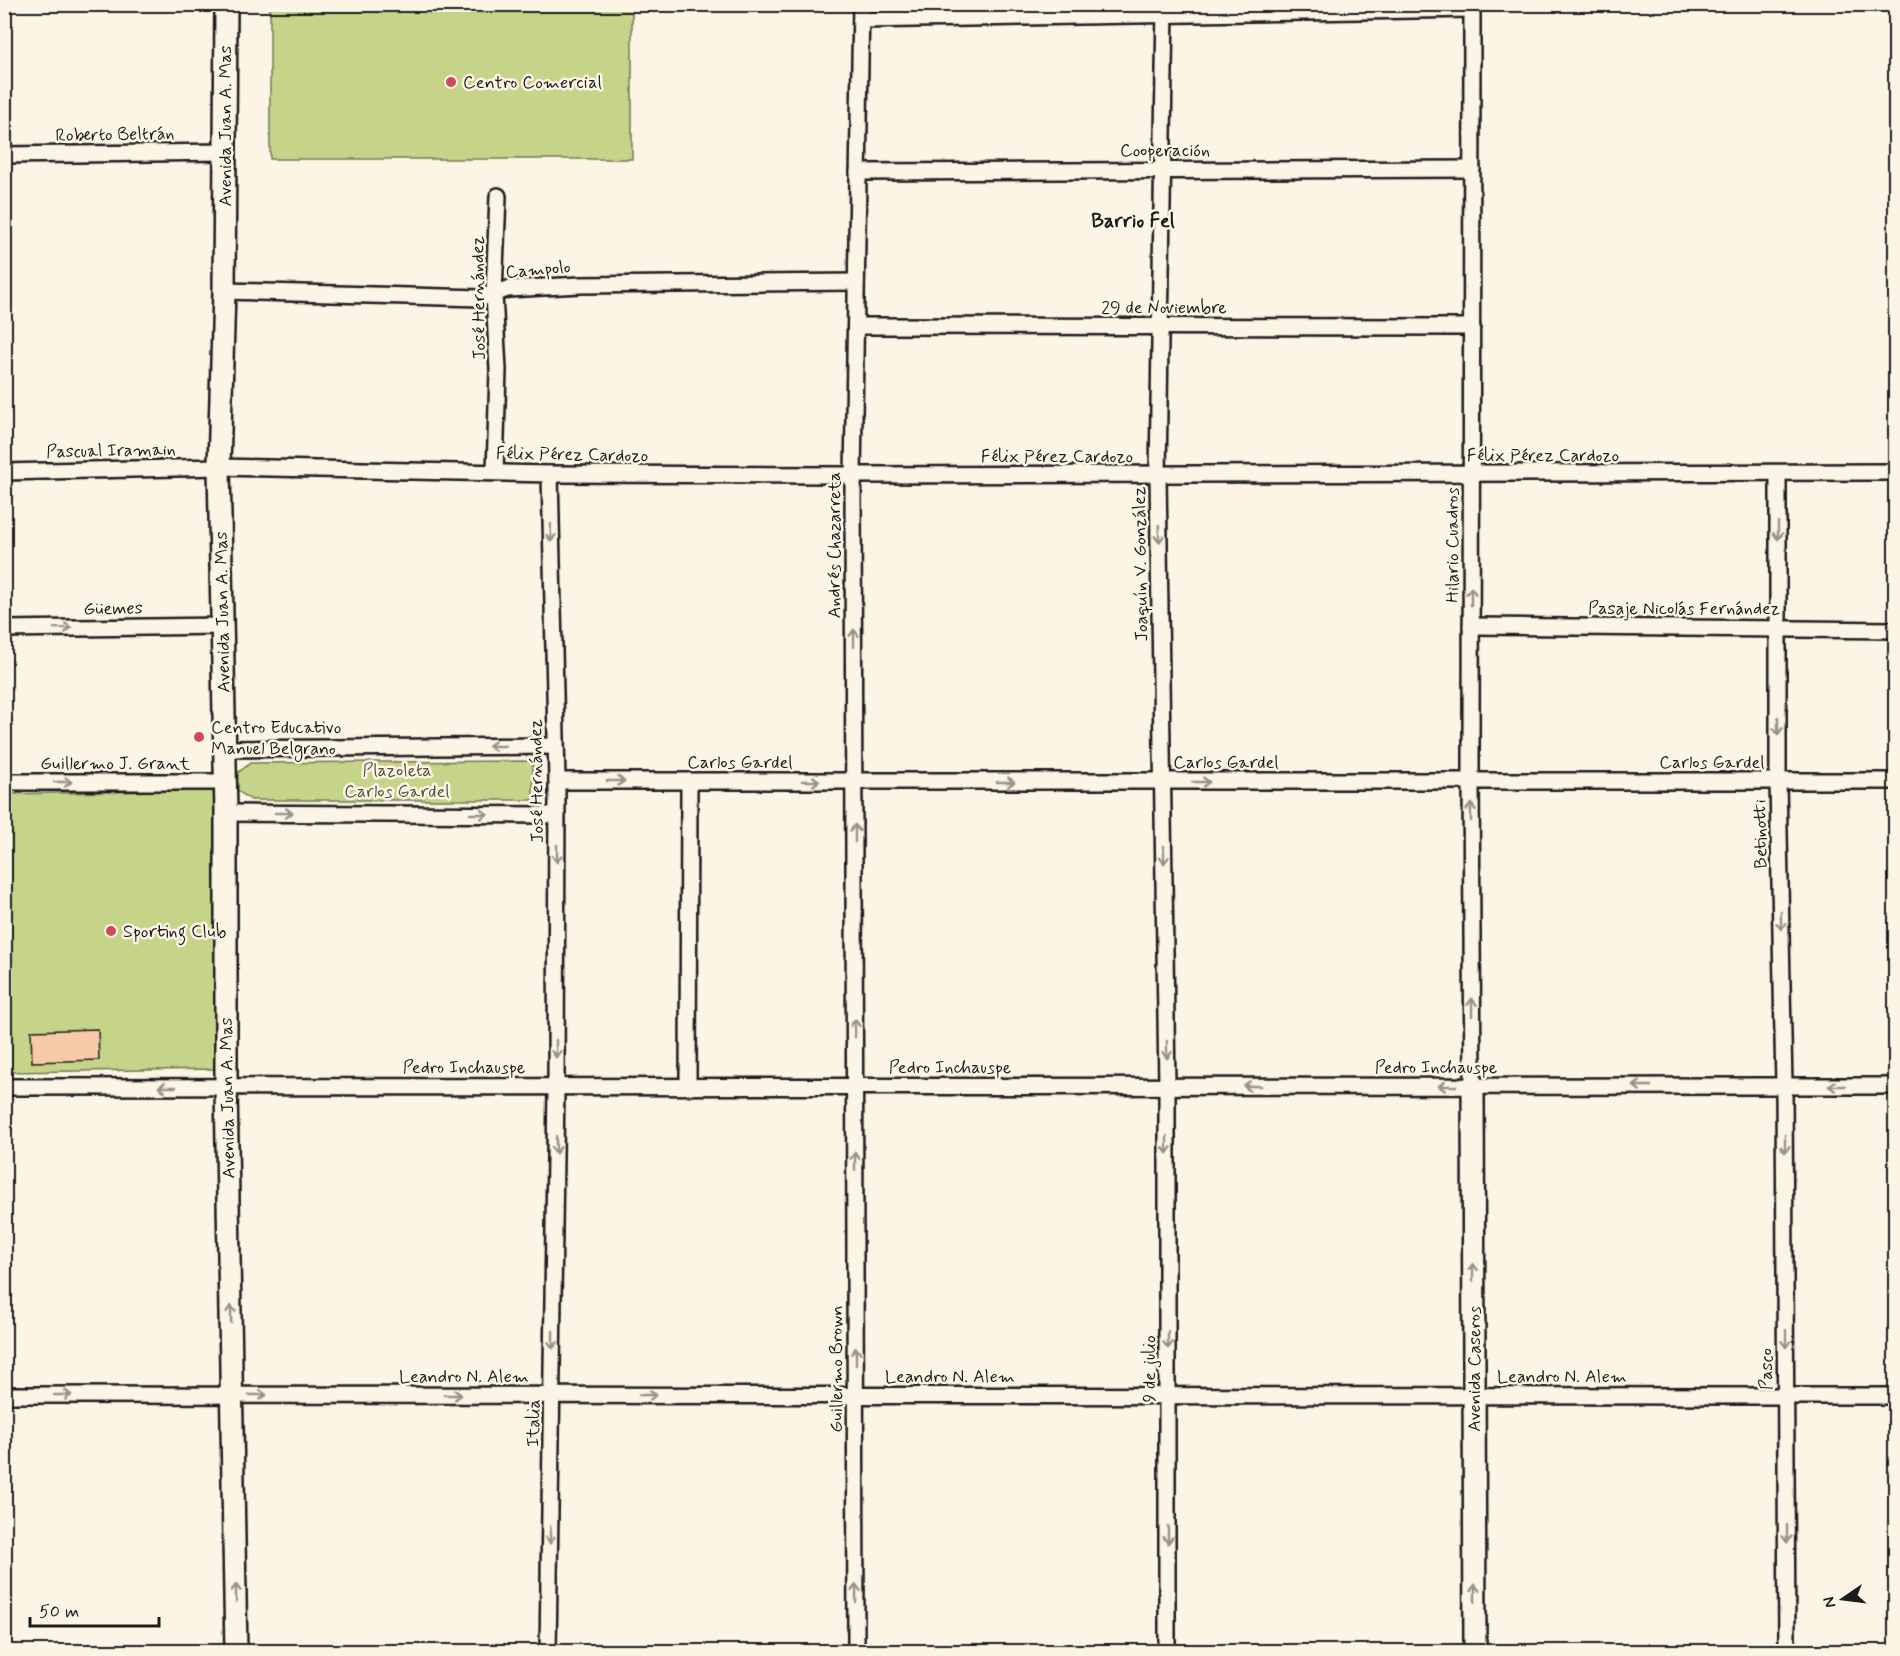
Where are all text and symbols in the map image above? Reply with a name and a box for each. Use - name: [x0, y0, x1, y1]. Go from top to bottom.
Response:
- street label: Avenida Juan A. Mas: [214, 45, 238, 207]
- place label: Centro Comercial: [463, 71, 602, 95]
- marker: Centro Comercial: [444, 75, 458, 89]
- street label: Roberto Beltrán: [55, 122, 175, 148]
- street label: Cooperación: [1120, 139, 1210, 163]
- district label: Barrio Fel: [1091, 208, 1175, 235]
- street label: José Hernández: [466, 236, 492, 360]
- street label: Campolo: [505, 255, 572, 285]
- street label: 29 de Noviembre: [1101, 296, 1227, 320]
- street label: Pascual Iramain: [46, 438, 176, 464]
- street label: Félix Pérez Cardozo: [496, 442, 648, 468]
- street label: Félix Pérez Cardozo: [1467, 444, 1619, 468]
- street label: Félix Pérez Cardozo: [981, 445, 1133, 469]
- street label: Andrés Chazarreta: [823, 472, 847, 618]
- street label: Joaquín V. González: [1128, 486, 1154, 642]
- street label: Hilario Cuadros: [1441, 487, 1465, 603]
- one-way arrow: [1772, 521, 1784, 541]
- one-way arrow: [545, 522, 557, 542]
- one-way arrow: [1153, 523, 1165, 543]
- street label: Avenida Juan A. Mas: [210, 531, 236, 693]
- one-way arrow: [1465, 586, 1477, 606]
- street label: Güemes: [83, 596, 143, 622]
- street label: Pasaje Nicolás Fernández: [1588, 597, 1780, 621]
- one-way arrow: [52, 623, 72, 634]
- one-way arrow: [848, 628, 860, 648]
- place label: Centro Educativo Manuel Belgrano: [211, 716, 341, 762]
- one-way arrow: [1772, 716, 1784, 736]
- street label: José Hernández: [524, 719, 550, 843]
- marker: Centro Educativo Manuel Belgrano: [192, 730, 206, 744]
- one-way arrow: [487, 741, 507, 752]
- street label: Carlos Gardel: [687, 751, 793, 775]
- street label: Carlos Gardel: [1173, 751, 1279, 775]
- street label: Carlos Gardel: [1659, 751, 1765, 775]
- street label: Guillermo J. Grant: [40, 752, 190, 776]
- park label: Plazoleta Carlos Gardel: [344, 759, 450, 804]
- one-way arrow: [605, 775, 625, 787]
- one-way arrow: [800, 775, 820, 787]
- one-way arrow: [52, 776, 72, 788]
- one-way arrow: [995, 776, 1015, 787]
- one-way arrow: [1190, 776, 1210, 788]
- street label: Betinotti: [1748, 799, 1774, 869]
- one-way arrow: [1465, 802, 1477, 822]
- one-way arrow: [274, 807, 294, 819]
- one-way arrow: [469, 808, 489, 820]
- one-way arrow: [849, 823, 861, 843]
- one-way arrow: [551, 843, 563, 863]
- one-way arrow: [1158, 844, 1169, 864]
- one-way arrow: [1775, 911, 1787, 931]
- place label: Sporting Club: [123, 920, 226, 946]
- marker: Sporting Club: [104, 924, 118, 938]
- one-way arrow: [1466, 997, 1478, 1017]
- street label: Avenida Juan A. Mas: [215, 1017, 241, 1179]
- one-way arrow: [849, 1018, 861, 1038]
- one-way arrow: [550, 1038, 562, 1058]
- one-way arrow: [1161, 1039, 1172, 1059]
- street label: Pedro Inchauspe: [403, 1056, 525, 1080]
- street label: Pedro Inchauspe: [889, 1056, 1011, 1080]
- street label: Pedro Inchauspe: [1375, 1056, 1497, 1080]
- one-way arrow: [1243, 1080, 1263, 1092]
- one-way arrow: [1438, 1080, 1458, 1092]
- one-way arrow: [1633, 1080, 1653, 1092]
- one-way arrow: [1828, 1080, 1848, 1092]
- one-way arrow: [158, 1081, 178, 1093]
- one-way arrow: [1162, 1134, 1173, 1154]
- one-way arrow: [1779, 1134, 1791, 1154]
- one-way arrow: [550, 1135, 562, 1155]
- one-way arrow: [849, 1152, 861, 1172]
- one-way arrow: [1468, 1263, 1479, 1283]
- one-way arrow: [225, 1305, 237, 1325]
- street label: Guillermo Brown: [825, 1305, 849, 1433]
- street label: Avenida Caseros: [1463, 1306, 1487, 1432]
- one-way arrow: [1162, 1329, 1174, 1349]
- one-way arrow: [1780, 1329, 1792, 1349]
- one-way arrow: [547, 1330, 559, 1350]
- street label: 9 de julio: [1138, 1335, 1162, 1403]
- one-way arrow: [850, 1347, 862, 1367]
- street label: Pasco: [1755, 1348, 1779, 1390]
- street label: Leandro N. Alem: [399, 1365, 529, 1389]
- street label: Leandro N. Alem: [885, 1365, 1015, 1389]
- street label: Leandro N. Alem: [1497, 1365, 1627, 1389]
- one-way arrow: [52, 1389, 72, 1401]
- one-way arrow: [247, 1389, 267, 1401]
- one-way arrow: [442, 1389, 462, 1401]
- one-way arrow: [637, 1389, 657, 1401]
- street label: Italia: [522, 1399, 546, 1447]
- one-way arrow: [1162, 1524, 1174, 1544]
- one-way arrow: [1781, 1524, 1793, 1544]
- one-way arrow: [544, 1525, 556, 1545]
- north arrow: [1813, 1569, 1873, 1629]
- one-way arrow: [230, 1584, 241, 1604]
- one-way arrow: [850, 1584, 862, 1604]
- one-way arrow: [1469, 1584, 1481, 1604]
- scale bar: [30, 1590, 159, 1628]
- text: N: [1818, 1595, 1841, 1610]
- text: 50 m: [39, 1600, 79, 1624]

